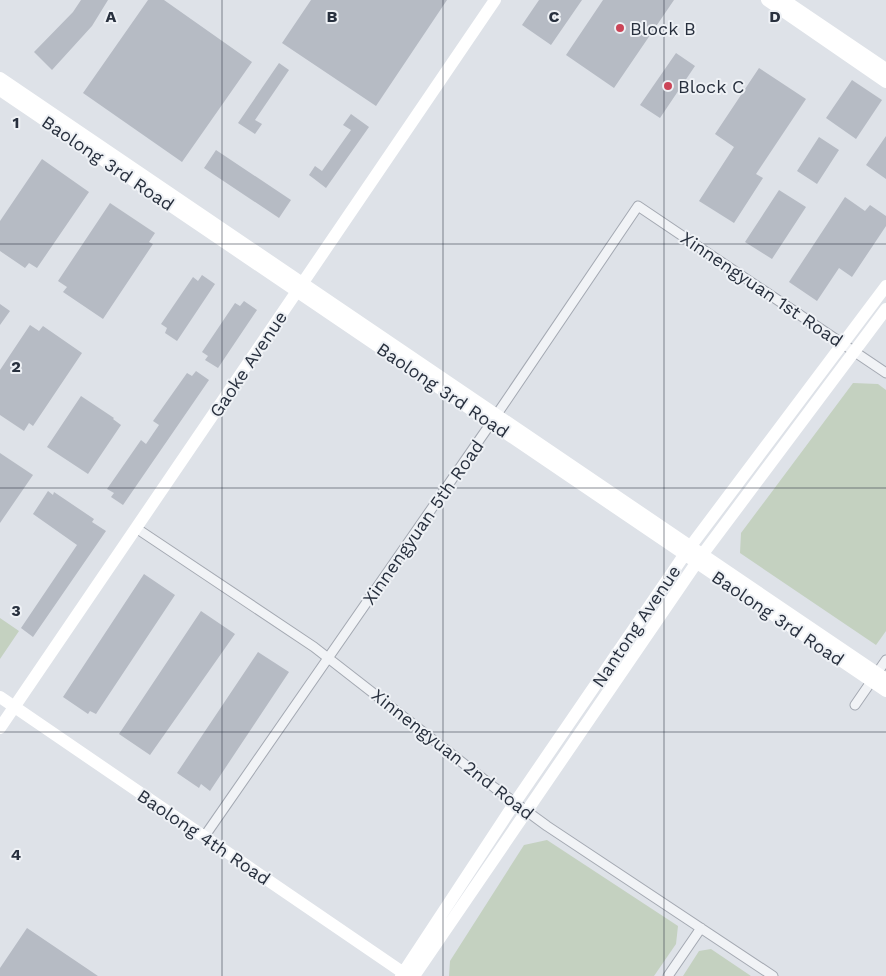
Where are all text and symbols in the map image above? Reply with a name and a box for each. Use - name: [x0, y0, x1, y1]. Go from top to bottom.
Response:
- text: A: [106, 7, 117, 26]
- text: B: [327, 7, 338, 26]
- text: C: [549, 7, 560, 26]
- text: D: [769, 7, 781, 26]
- place label: Block B: [630, 18, 696, 39]
- marker: Block B: [614, 22, 626, 34]
- place label: Block C: [678, 76, 744, 97]
- marker: Block C: [662, 80, 674, 92]
- street label: Baolong 3rd Road: [38, 111, 178, 215]
- text: 1: [13, 113, 19, 132]
- street label: Xinnengyuan 1st Road: [677, 227, 847, 351]
- street label: Gaoke Avenue: [205, 307, 291, 421]
- street label: Baolong 3rd Road: [373, 338, 513, 442]
- text: 2: [11, 357, 21, 376]
- street label: Xinnengyuan 5th Road: [358, 436, 488, 608]
- street label: Nantong Avenue: [587, 561, 685, 691]
- street label: Baolong 3rd Road: [708, 566, 848, 670]
- text: 3: [11, 601, 21, 620]
- street label: Xinnengyuan 2nd Road: [368, 684, 538, 824]
- street label: Baolong 4th Road: [134, 785, 274, 889]
- text: 4: [11, 845, 21, 864]

